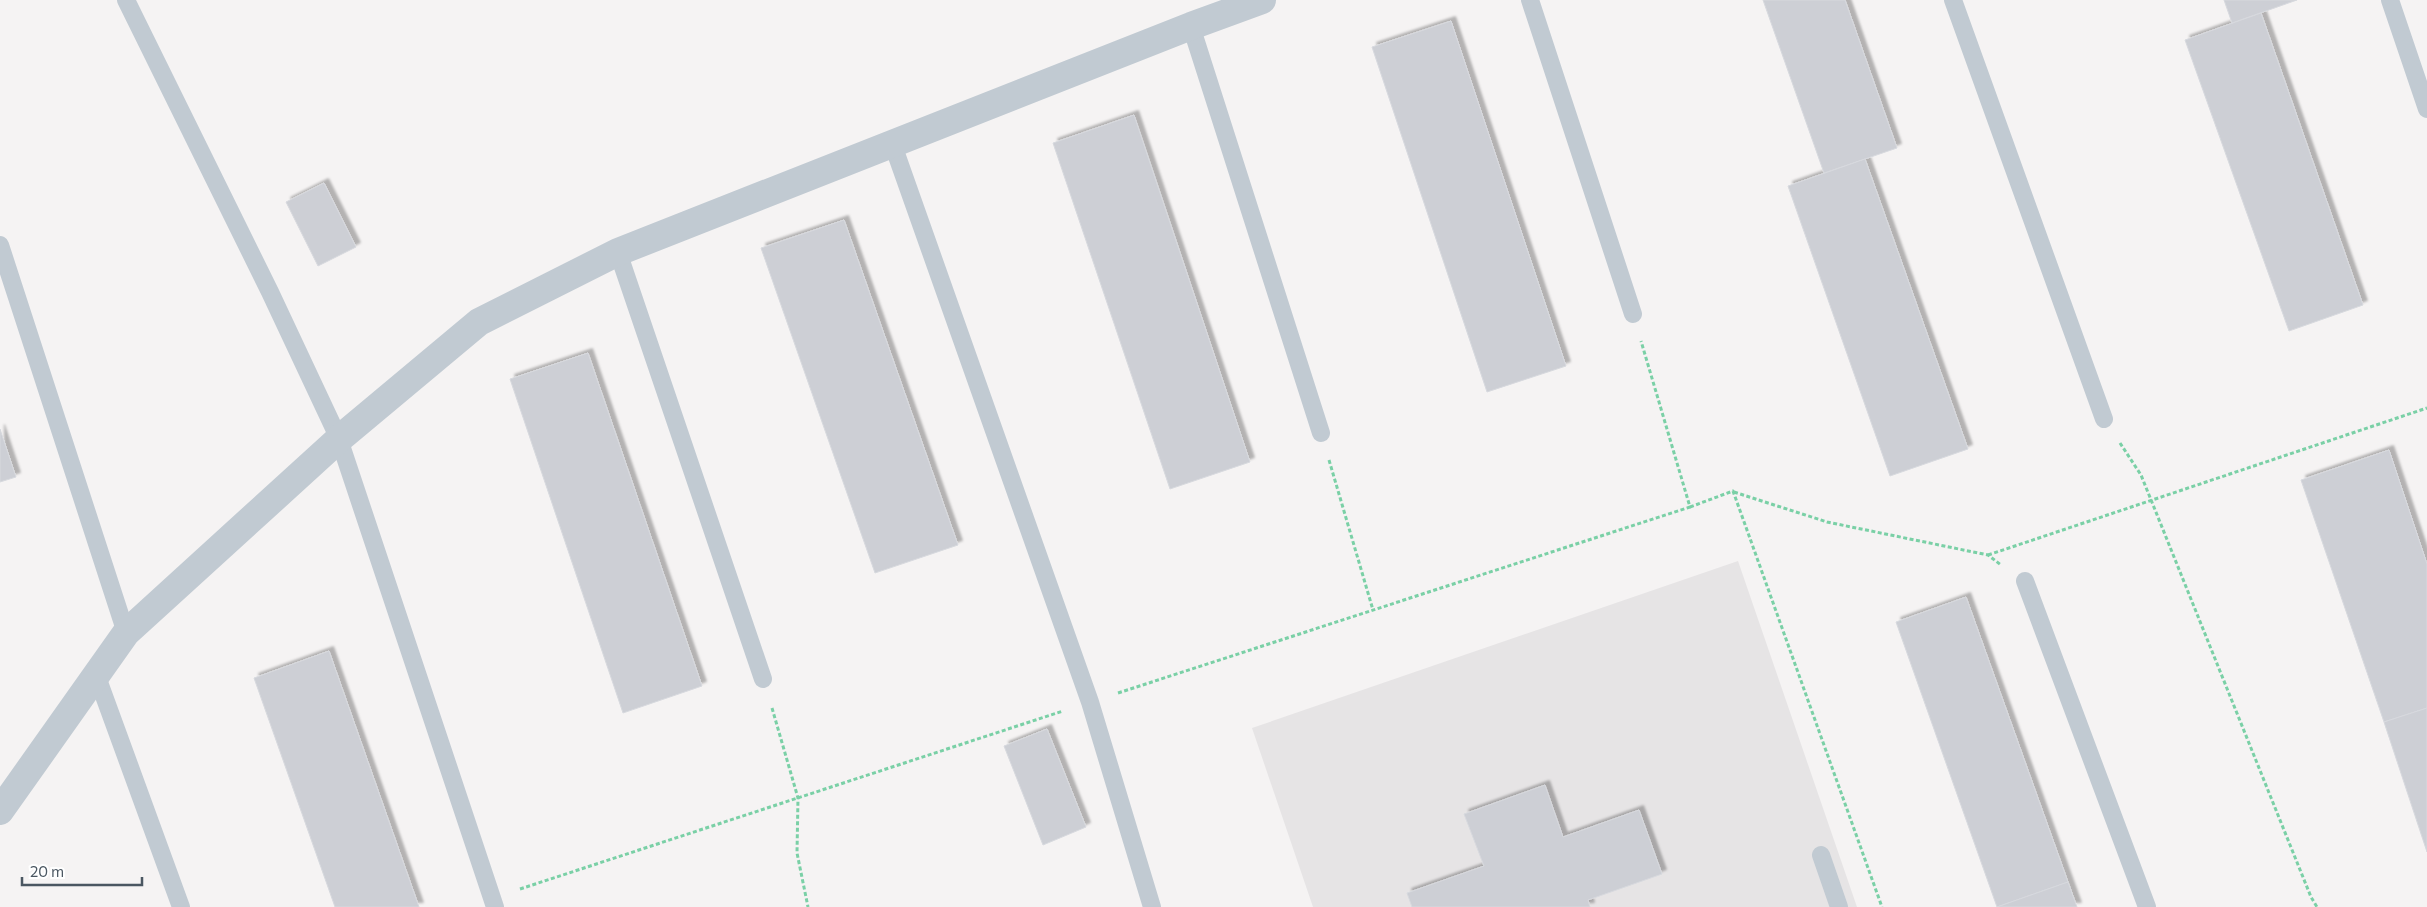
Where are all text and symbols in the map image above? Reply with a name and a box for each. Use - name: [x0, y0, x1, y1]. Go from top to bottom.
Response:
- scale bar: [22, 854, 142, 886]
- text: 20 m: [30, 862, 64, 880]

